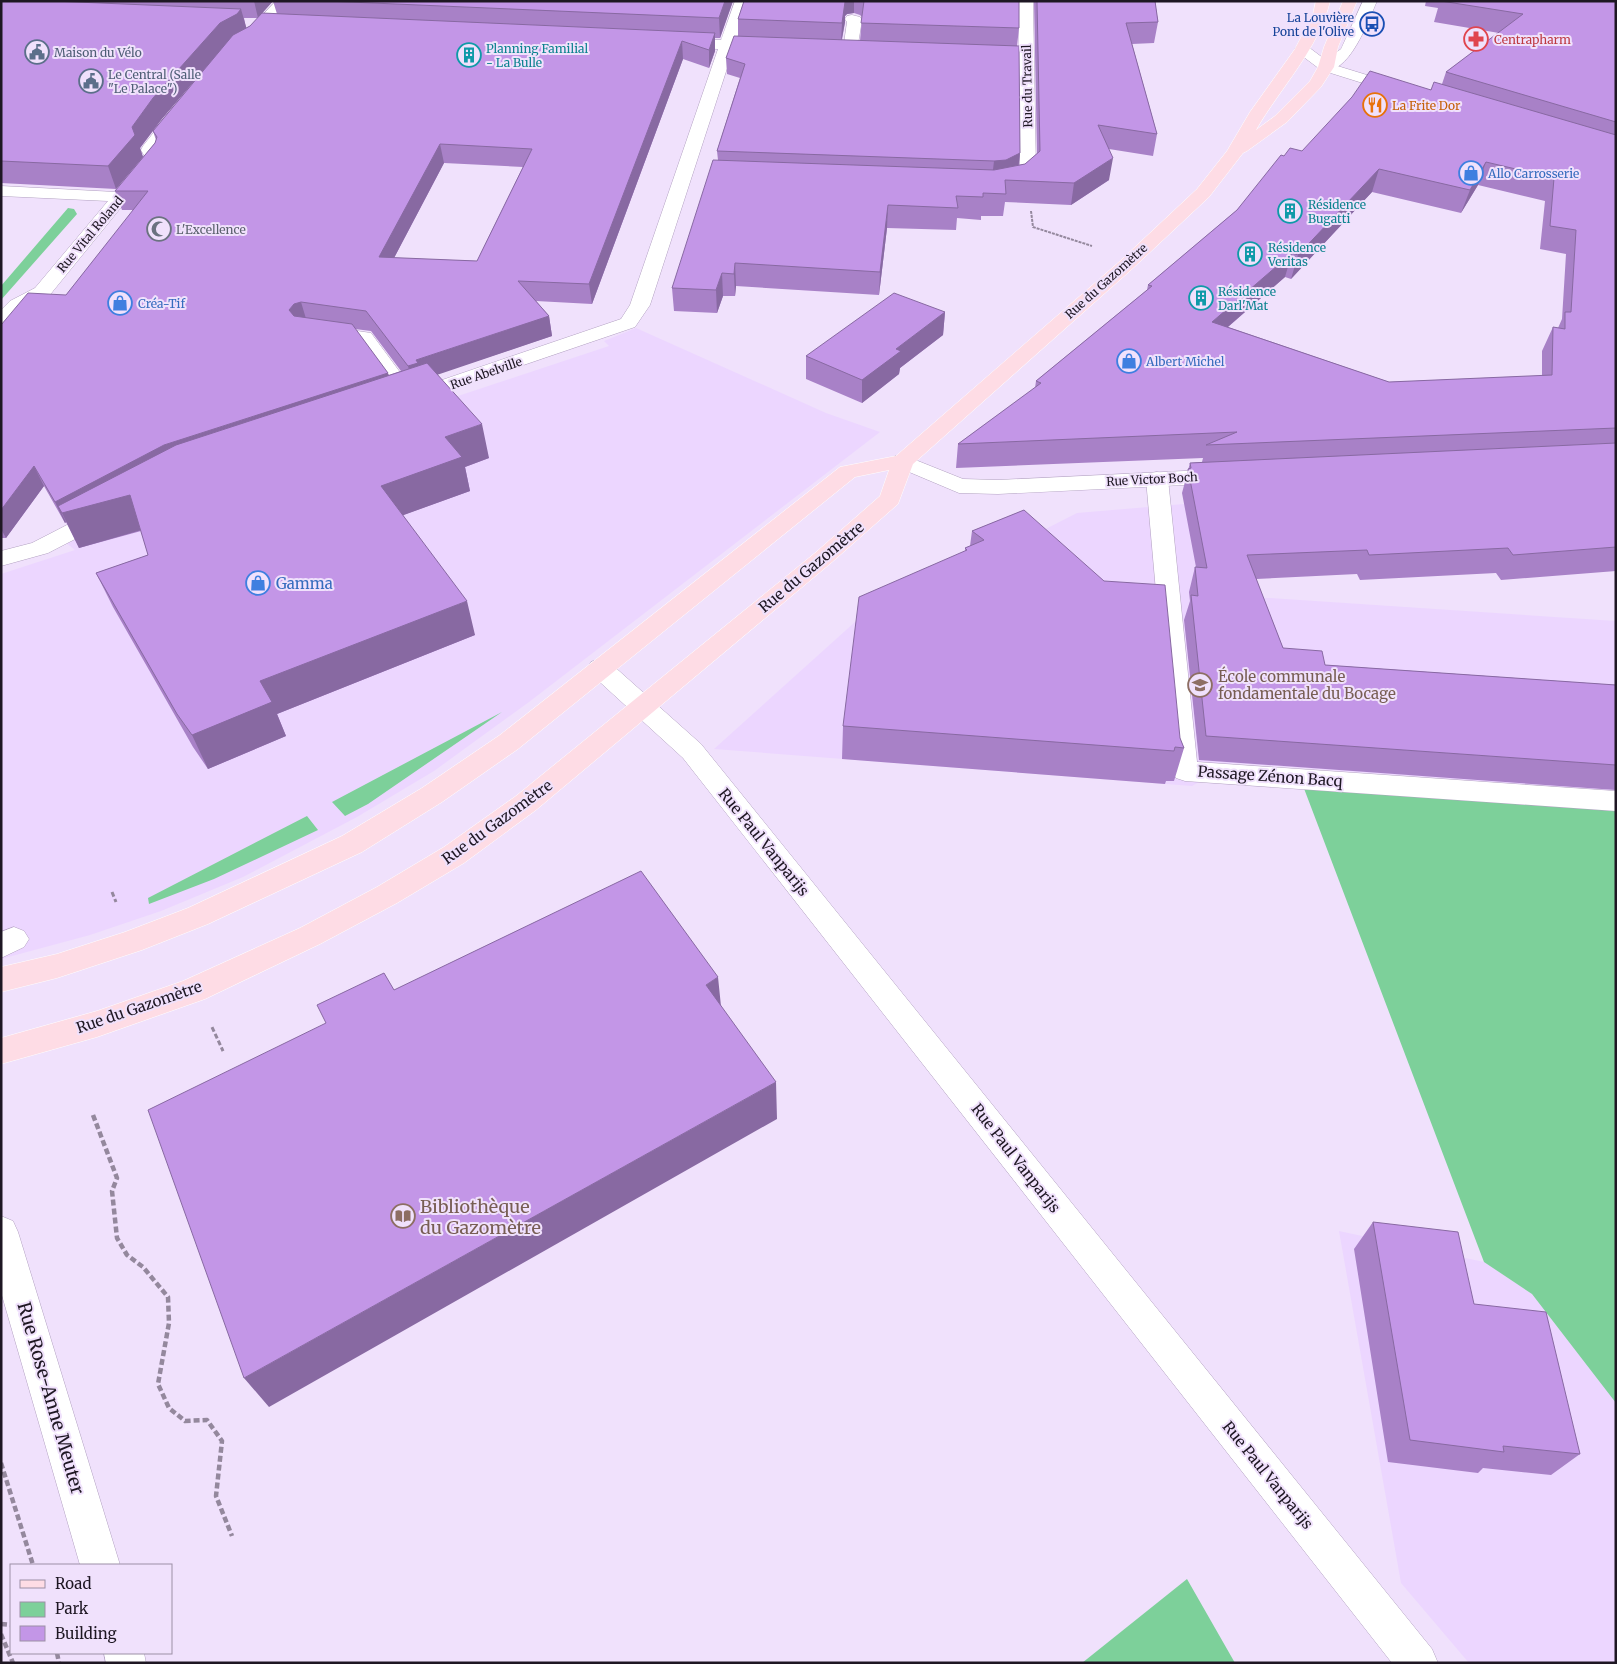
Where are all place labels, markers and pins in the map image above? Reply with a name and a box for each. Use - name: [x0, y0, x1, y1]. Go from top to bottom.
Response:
- place label: La Louvière Pont de l'Olive: [1273, 10, 1354, 39]
- bus stop icon: La Louvière Pont de l'Olive: [1359, 11, 1385, 37]
- pharmacy icon: Centrapharm: [1463, 26, 1489, 52]
- place label: Centrapharm: [1494, 32, 1571, 47]
- public building icon: Maison du Vélo: [24, 39, 50, 65]
- place label: Planning Familial - La Bulle: [486, 41, 589, 70]
- building icon: Planning Familial - La Bulle: [456, 42, 482, 68]
- place label: Maison du Vélo: [54, 45, 142, 60]
- place label: Le Central (Salle "Le Palace"): [108, 67, 201, 96]
- public building icon: Le Central (Salle "Le Palace"): [78, 68, 104, 94]
- restaurant icon: La Frite Dor: [1362, 92, 1388, 118]
- place label: La Frite Dor: [1392, 98, 1461, 113]
- shop icon: Allo Carrosserie: [1458, 160, 1484, 186]
- place label: Allo Carrosserie: [1487, 166, 1579, 181]
- place label: Résidence Bugatti: [1308, 197, 1366, 226]
- building icon: Résidence Bugatti: [1277, 198, 1303, 224]
- mosque icon: L'Excellence: [146, 216, 172, 242]
- place label: L'Excellence: [176, 222, 246, 237]
- place label: Résidence Veritas: [1267, 240, 1326, 269]
- building icon: Résidence Veritas: [1237, 241, 1263, 267]
- place label: Résidence Darl'Mat: [1218, 284, 1276, 313]
- building icon: Résidence Darl'Mat: [1188, 285, 1214, 311]
- shop icon: Créa-Tif: [107, 290, 133, 316]
- place label: Créa-Tif: [138, 296, 185, 311]
- shop icon: Albert Michel: [1116, 348, 1142, 374]
- place label: Albert Michel: [1145, 354, 1225, 369]
- shop icon: Gamma: [245, 570, 271, 596]
- place label: Gamma: [276, 574, 333, 593]
- place label: École communale fondamentale du Bocage: [1218, 666, 1396, 703]
- school or university icon: École communale fondamentale du Bocage: [1187, 672, 1213, 698]
- place label: Bibliothèque du Gazomètre: [420, 1195, 541, 1239]
- library icon: Bibliothèque du Gazomètre: [390, 1203, 416, 1229]

